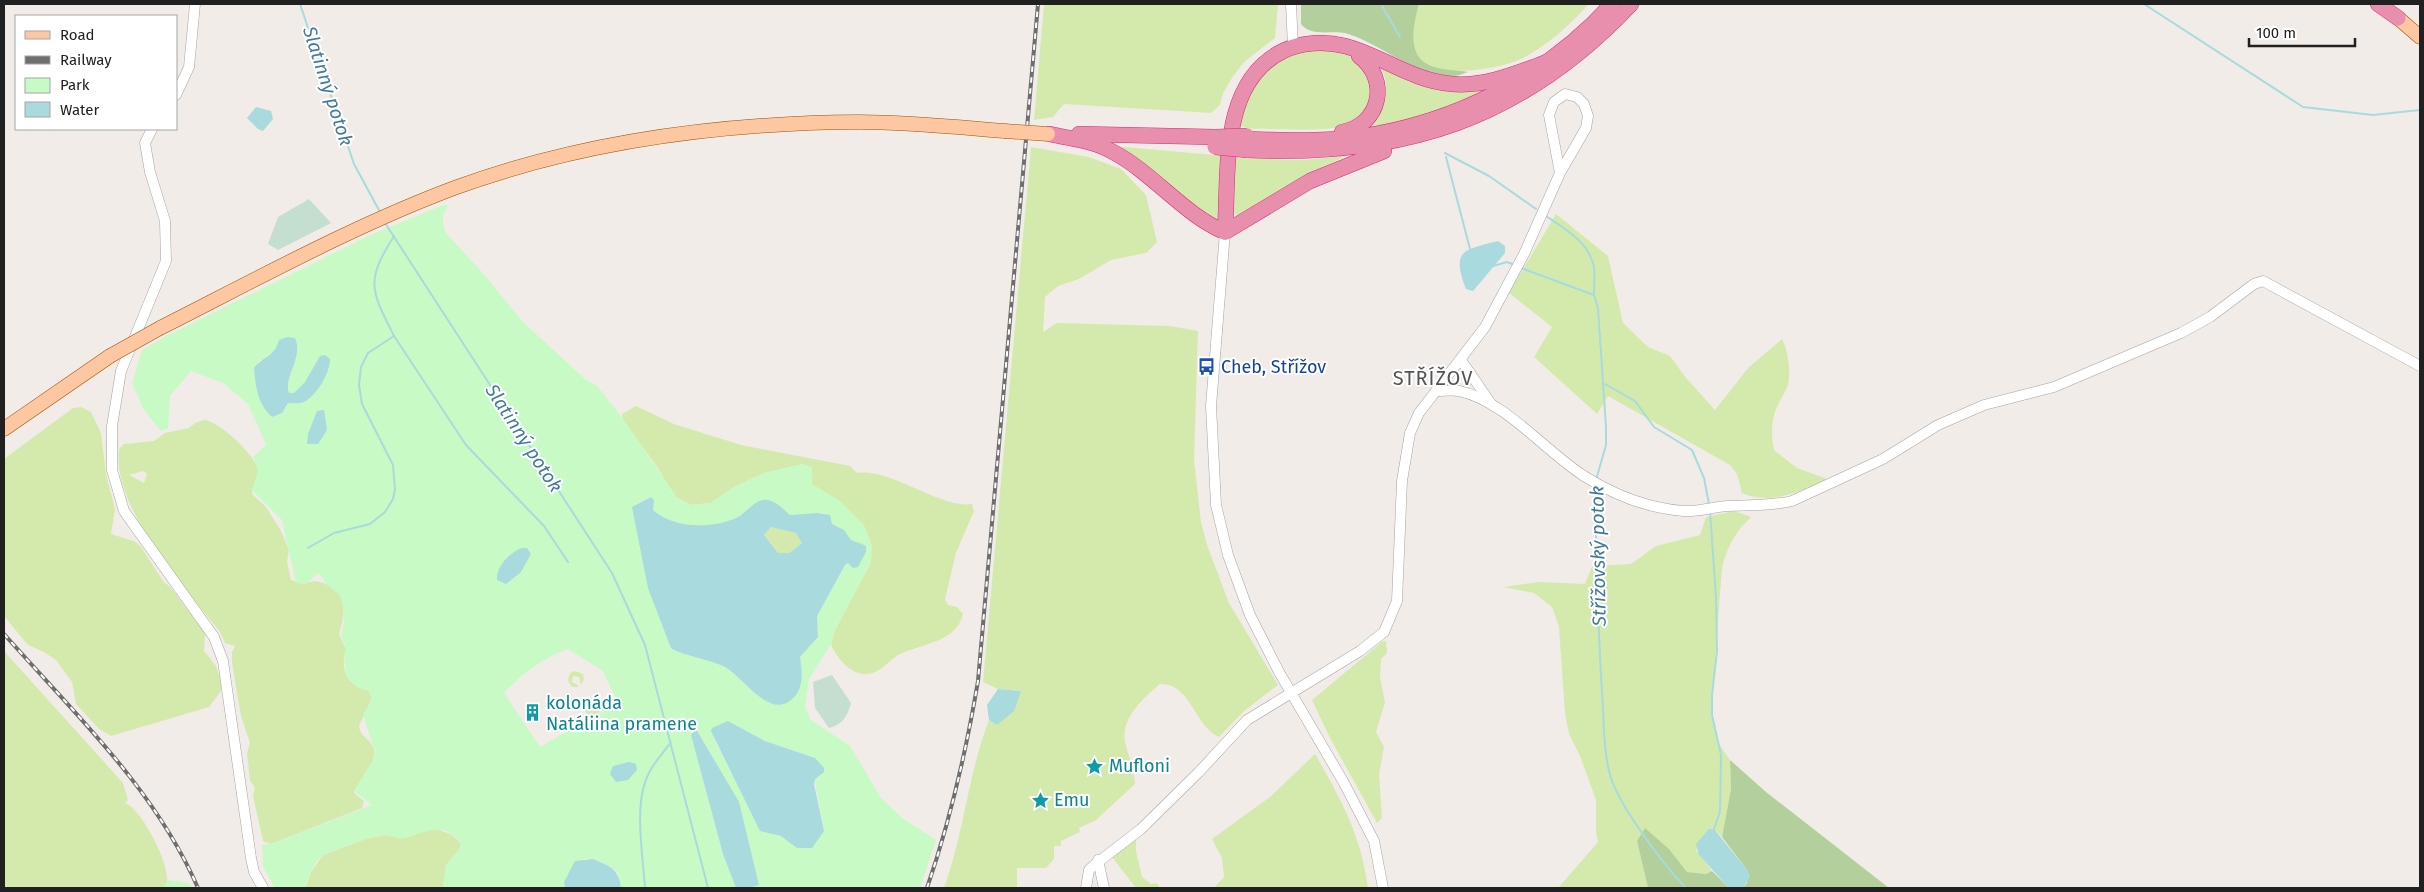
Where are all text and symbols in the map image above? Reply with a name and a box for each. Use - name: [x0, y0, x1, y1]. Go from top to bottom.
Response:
- legend: [15, 15, 178, 130]
- scale bar: [2249, 15, 2355, 47]
- water label: Slatinný potok: [298, 22, 358, 149]
- text: 100 m: [2256, 24, 2296, 42]
- text: Road: [60, 26, 95, 44]
- text: Railway: [60, 51, 112, 69]
- text: Park: [60, 76, 90, 94]
- text: Water: [60, 101, 99, 119]
- place label: Cheb, Střížov: [1221, 356, 1326, 378]
- bus stop icon: Cheb, Střížov: [1197, 357, 1217, 377]
- district label: STŘÍŽOV: [1393, 366, 1473, 390]
- water label: Slatinný potok: [480, 379, 567, 496]
- water label: Střížovský potok: [1585, 486, 1611, 627]
- place label: kolonáda Natáliina pramene: [546, 692, 697, 735]
- building icon: kolonáda Natáliina pramene: [522, 703, 542, 723]
- place label: Mufloni: [1109, 755, 1170, 777]
- place icon: Mufloni: [1085, 756, 1105, 776]
- place label: Emu: [1054, 789, 1089, 811]
- place icon: Emu: [1030, 790, 1050, 810]

